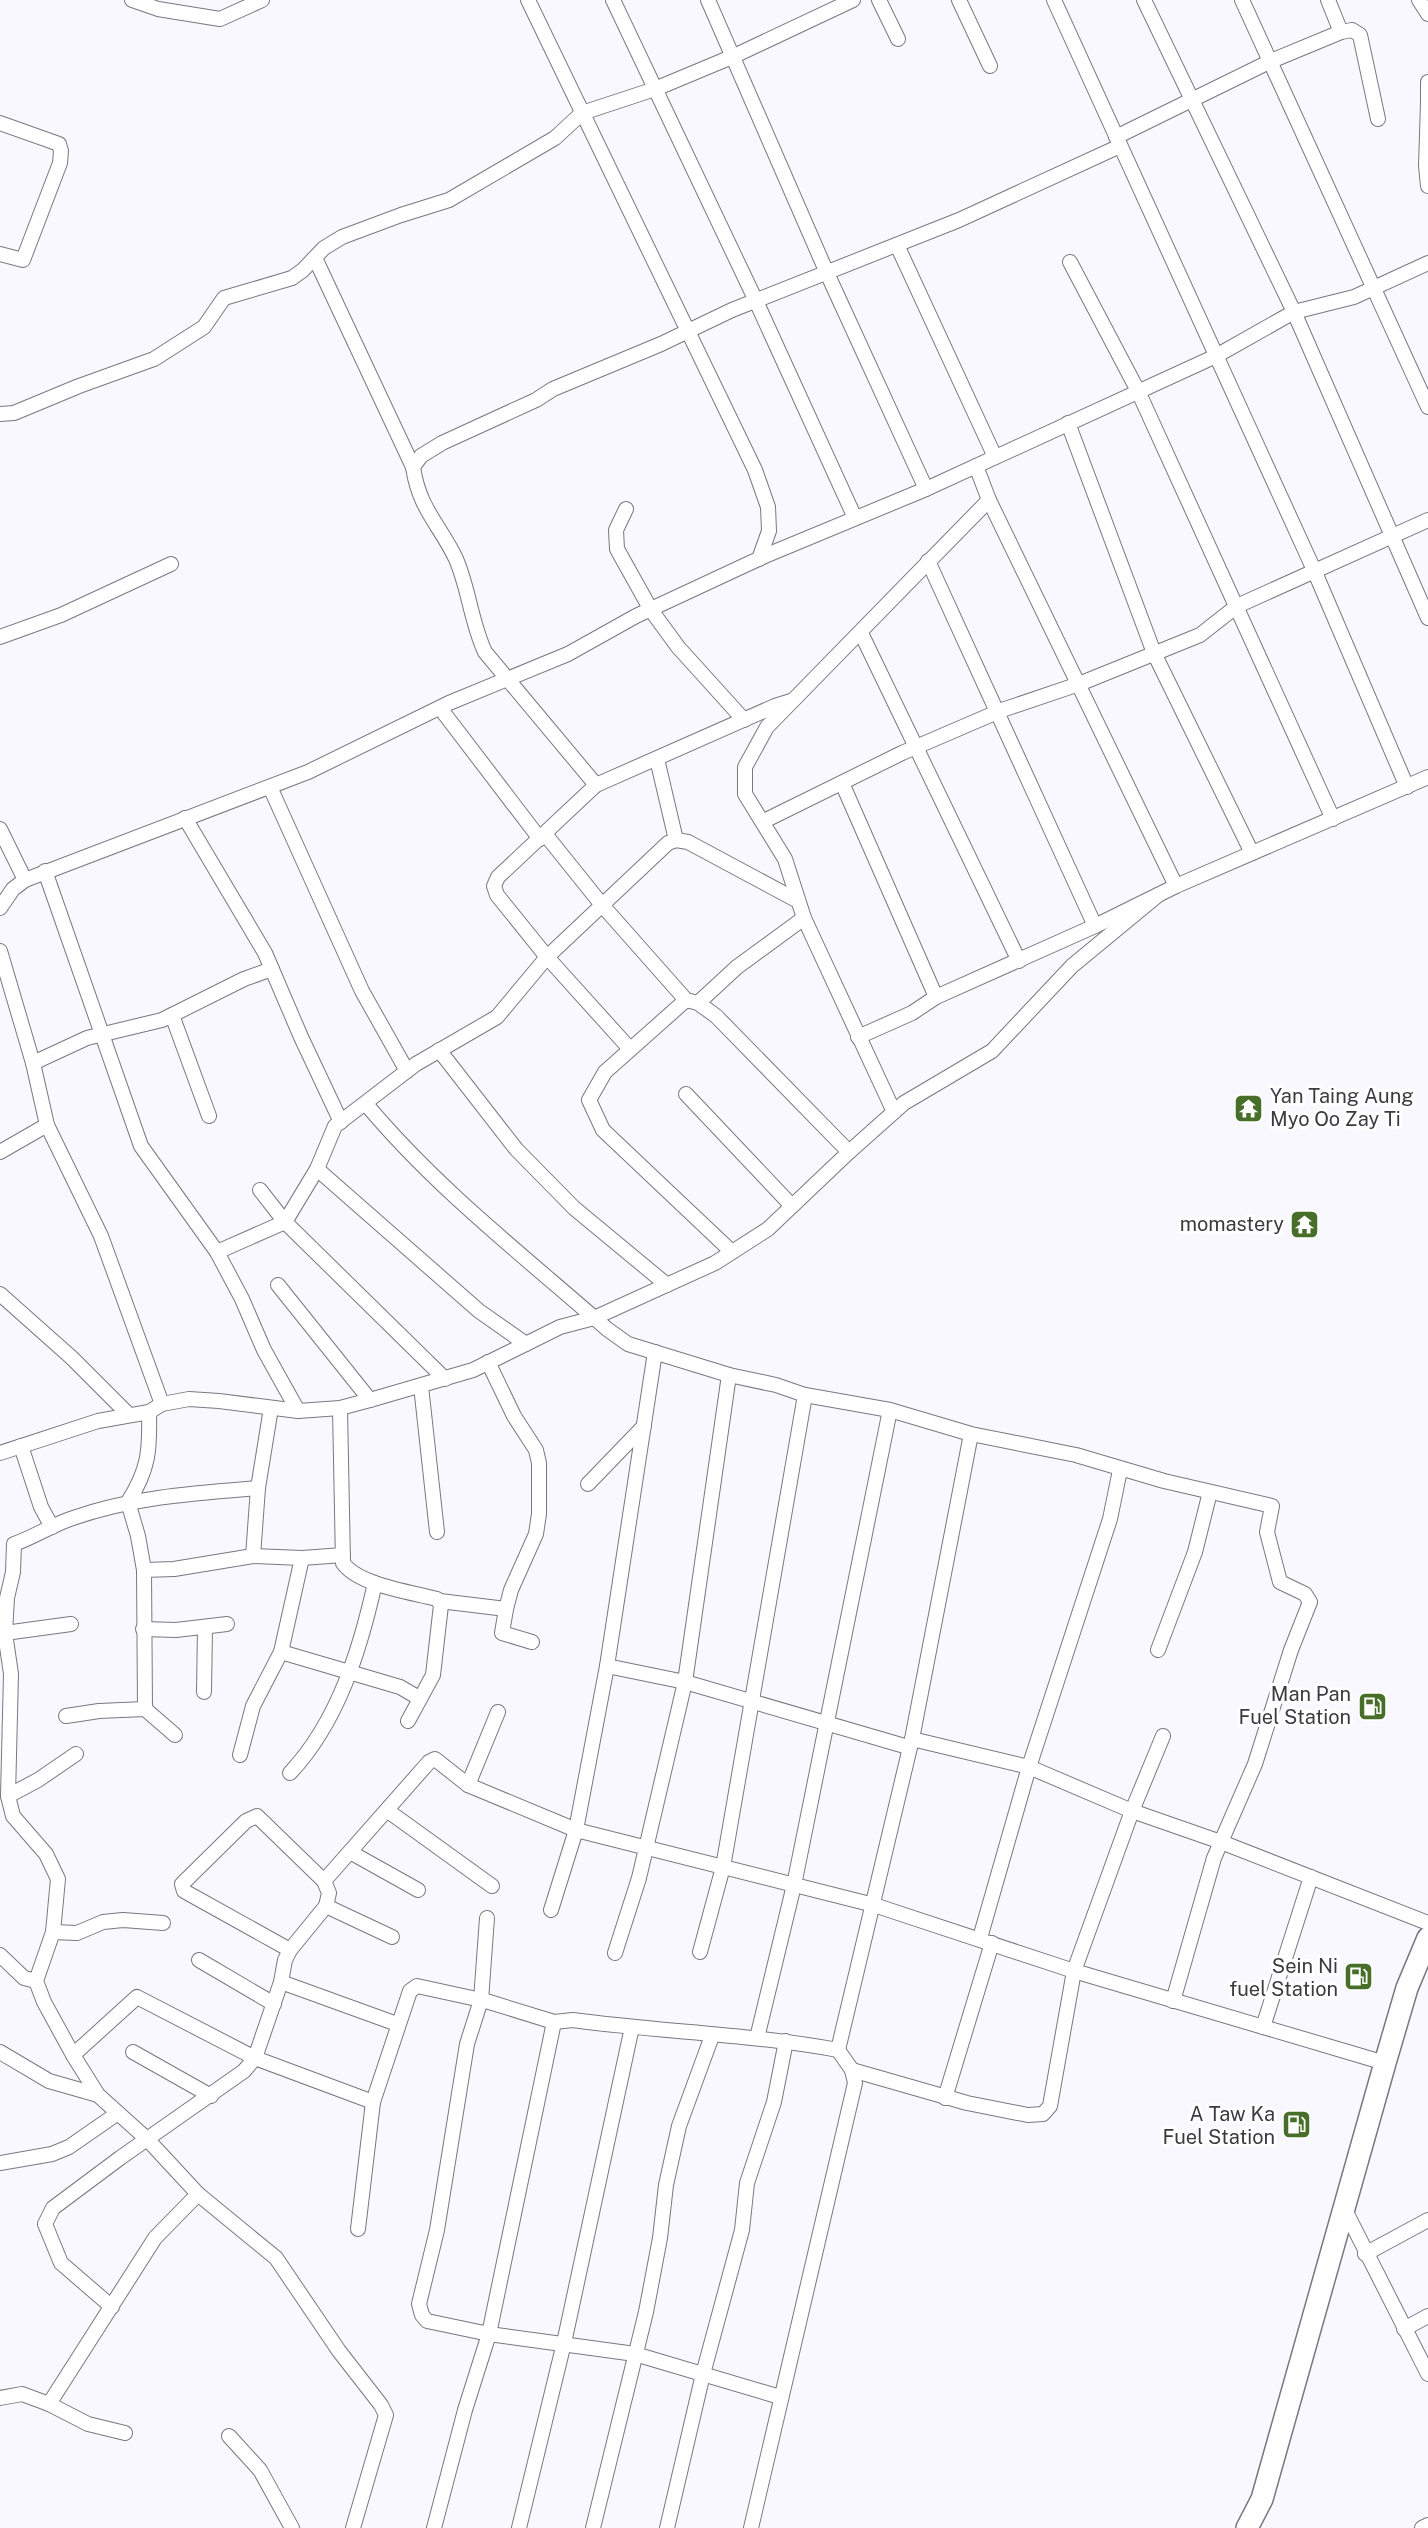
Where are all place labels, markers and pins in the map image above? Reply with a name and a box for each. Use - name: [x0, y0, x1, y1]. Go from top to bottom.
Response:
- place label: Yan Taing Aung Myo Oo Zay Ti: [1270, 1084, 1414, 1131]
- temple icon: Yan Taing Aung Myo Oo Zay Ti: [1233, 1092, 1265, 1124]
- temple icon: momastery: [1289, 1208, 1321, 1240]
- place label: momastery: [1180, 1212, 1284, 1236]
- place label: Man Pan Fuel Station: [1239, 1682, 1351, 1729]
- fuel station icon: Man Pan Fuel Station: [1356, 1690, 1388, 1722]
- place label: Sein Ni fuel Station: [1229, 1954, 1338, 2001]
- fuel station icon: Sein Ni fuel Station: [1343, 1961, 1375, 1993]
- place label: A Taw Ka Fuel Station: [1163, 2102, 1275, 2149]
- fuel station icon: A Taw Ka Fuel Station: [1280, 2109, 1312, 2141]

